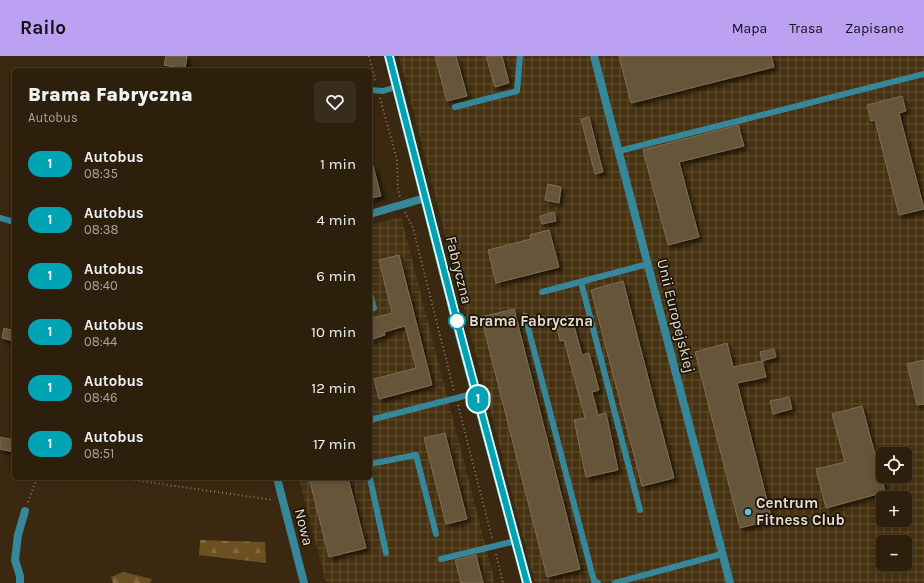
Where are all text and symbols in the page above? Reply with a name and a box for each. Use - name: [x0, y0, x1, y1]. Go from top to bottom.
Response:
- text: Railo: [20, 17, 66, 39]
- text: Mapa: [732, 20, 767, 37]
- text: Trasa: [789, 20, 823, 37]
- text: Zapisane: [845, 20, 904, 37]
- button: heart: [314, 81, 356, 123]
- text: Brama Fabryczna: [28, 84, 193, 106]
- text: Autobus: [28, 110, 78, 125]
- text: Autobus: [84, 148, 144, 166]
- text: 1: [48, 155, 53, 172]
- text: 1 min: [320, 155, 356, 173]
- text: 08:35: [84, 166, 118, 181]
- text: Autobus: [84, 204, 144, 222]
- text: 1: [48, 211, 53, 228]
- text: 4 min: [317, 211, 356, 229]
- text: 08:38: [84, 222, 118, 237]
- street label: Fabryczna: [442, 234, 476, 306]
- street label: Unii Europejskiej: [653, 257, 699, 375]
- text: Autobus: [84, 260, 144, 278]
- text: 1: [48, 267, 53, 284]
- text: 6 min: [316, 267, 356, 285]
- text: 08:40: [84, 278, 118, 293]
- marker: Brama Fabryczna: [448, 312, 466, 330]
- place label: Brama Fabryczna: [469, 312, 593, 330]
- text: Autobus: [84, 316, 144, 334]
- text: 1: [48, 323, 53, 340]
- text: 10 min: [311, 323, 356, 341]
- text: 08:44: [84, 334, 117, 349]
- text: Autobus: [84, 372, 144, 390]
- text: 1: [48, 379, 53, 396]
- text: 12 min: [311, 379, 356, 397]
- line badge: 1: [465, 386, 491, 412]
- text: 08:46: [84, 390, 117, 405]
- text: 1: [476, 390, 481, 407]
- text: Autobus: [84, 428, 144, 446]
- text: 1: [48, 435, 53, 452]
- text: 17 min: [313, 435, 356, 453]
- text: 08:51: [84, 446, 114, 461]
- map controls: [876, 447, 912, 571]
- button: locate: [876, 447, 912, 483]
- button: +: [876, 491, 912, 527]
- place label: Centrum Fitness Club: [756, 494, 845, 529]
- street label: Nowa: [291, 507, 317, 547]
- marker: Centrum Fitness Club: [743, 507, 753, 517]
- button: −: [876, 535, 912, 571]

